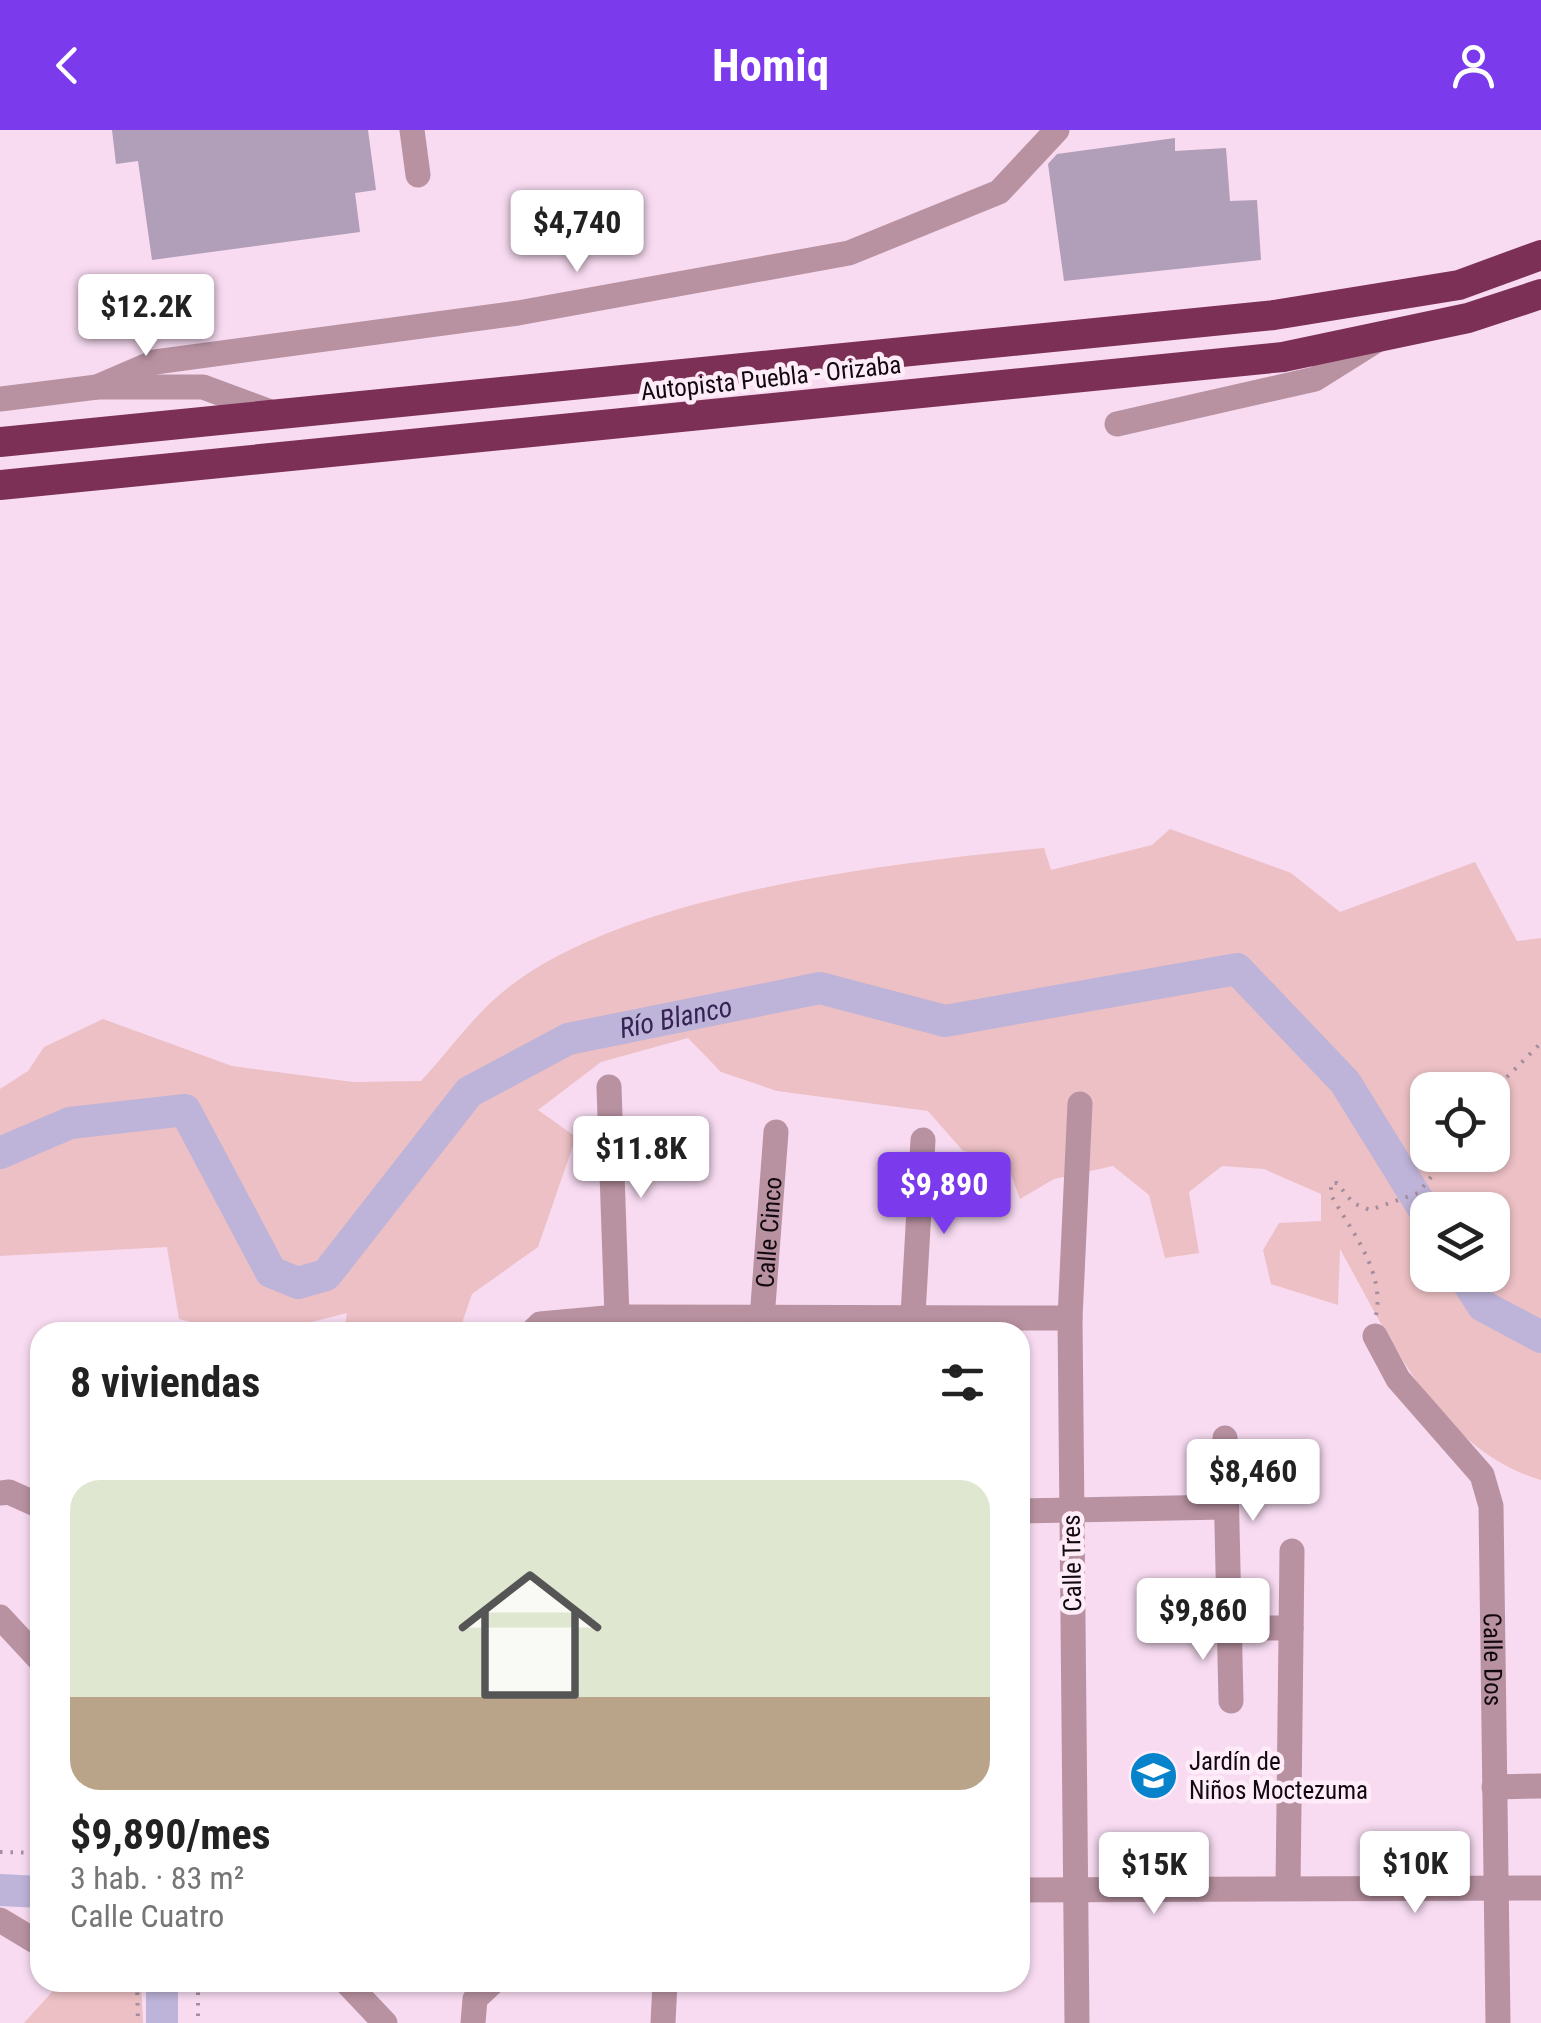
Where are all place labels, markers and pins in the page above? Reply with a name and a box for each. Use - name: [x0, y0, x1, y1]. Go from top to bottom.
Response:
- pin: $4,740: [496, 190, 658, 275]
- pin: $12.2K: [65, 274, 227, 359]
- pin: $11.8K: [560, 1116, 722, 1201]
- pin: $9,890: [863, 1152, 1025, 1237]
- pin: $8,460: [1172, 1439, 1334, 1524]
- pin: $9,860: [1122, 1578, 1284, 1663]
- place label: Jardín de Niños Moctezuma: [1189, 1747, 1368, 1805]
- school or university icon: Jardín de Niños Moctezuma: [1128, 1749, 1180, 1801]
- pin: $10K: [1356, 1831, 1474, 1916]
- pin: $15K: [1095, 1832, 1213, 1917]

